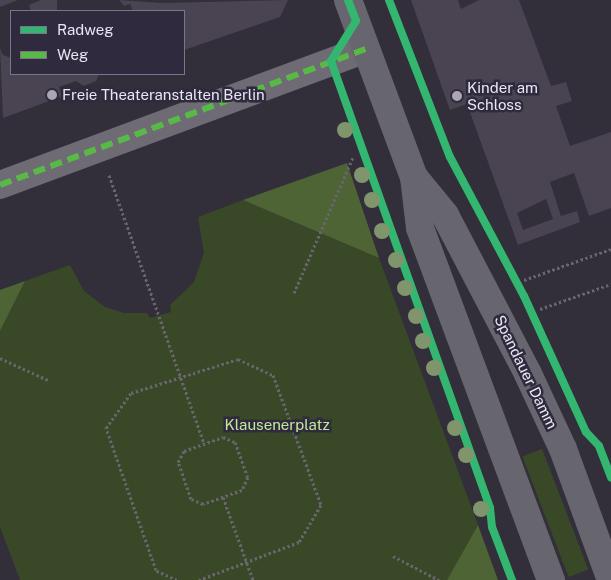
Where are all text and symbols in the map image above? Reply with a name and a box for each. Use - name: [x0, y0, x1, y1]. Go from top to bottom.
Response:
- legend: [10, 10, 185, 75]
- text: Radweg: [57, 21, 114, 38]
- text: Weg: [57, 46, 88, 63]
- place label: Kinder am Schloss: [467, 78, 538, 113]
- place label: Freie Theateranstalten Berlin: [62, 86, 265, 104]
- marker: Freie Theateranstalten Berlin: [46, 89, 58, 101]
- marker: Kinder am Schloss: [451, 90, 463, 102]
- street label: Spandauer Damm: [491, 312, 561, 432]
- park label: Klausenerplatz: [224, 416, 330, 434]

